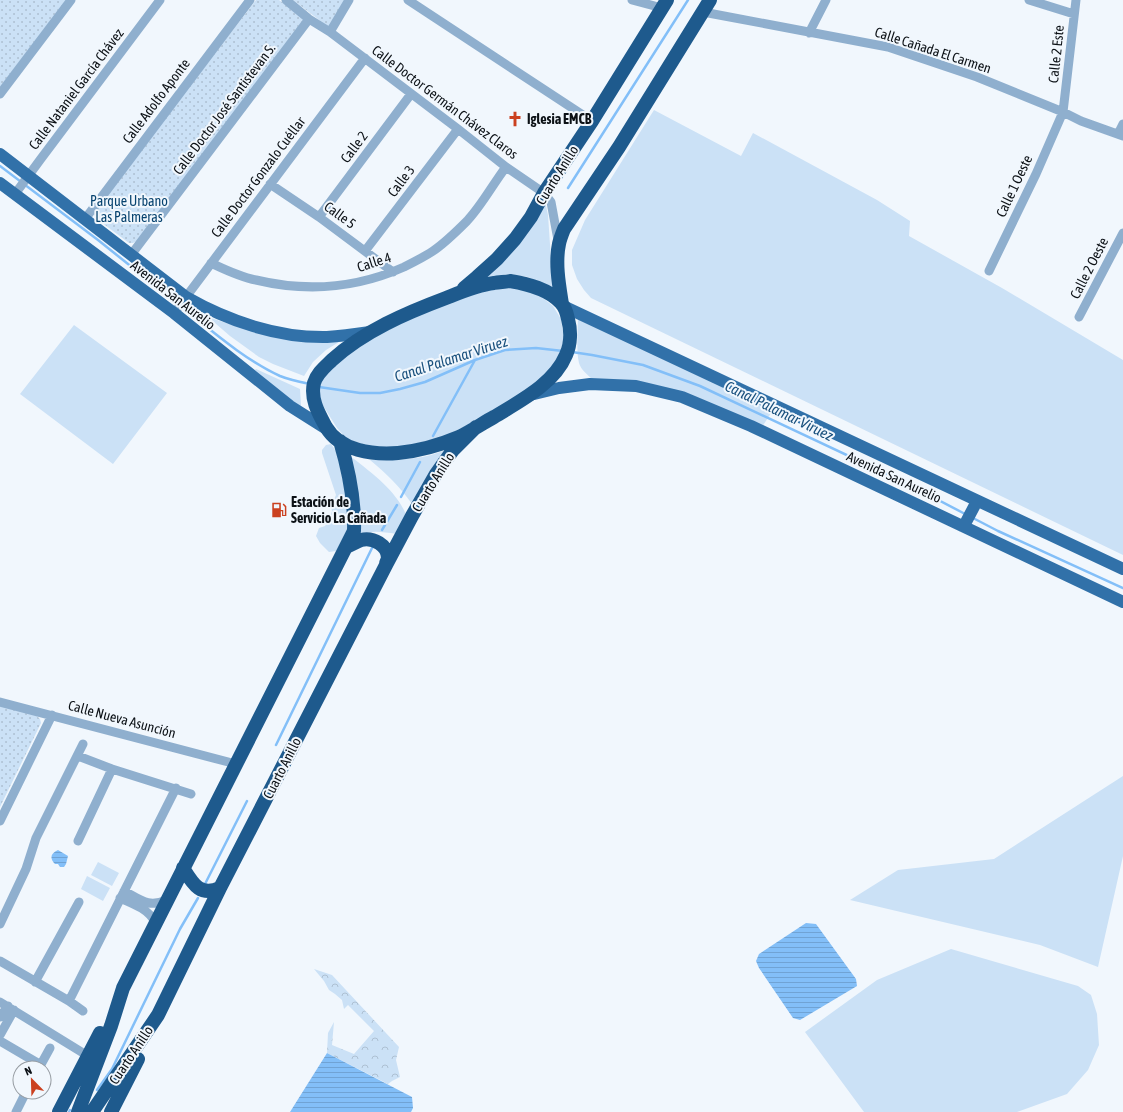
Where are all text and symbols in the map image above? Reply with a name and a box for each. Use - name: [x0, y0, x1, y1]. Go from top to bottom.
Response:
- street label: Calle Cañada El Carmen: [873, 24, 993, 76]
- street label: Calle 2 Este: [1045, 24, 1067, 84]
- street label: Calle Nataniel García Chávez: [25, 25, 127, 153]
- street label: Calle Doctor José Santistevan S.: [170, 41, 278, 177]
- street label: Calle Doctor Germán Chávez Claros: [369, 42, 521, 162]
- street label: Calle Adolfo Aponte: [119, 56, 193, 146]
- church icon: Iglesia EMCB: [506, 110, 524, 128]
- place label: Iglesia EMCB: [527, 111, 592, 127]
- street label: Calle Doctor Gonzalo Cuéllar: [208, 113, 309, 240]
- street label: Calle 2: [337, 128, 371, 166]
- street label: Cuarto Anillo: [533, 142, 581, 208]
- street label: Calle 1 Oeste: [993, 152, 1035, 220]
- street label: Calle 3: [384, 162, 418, 200]
- park label: Parque Urbano Las Palmeras: [90, 193, 168, 225]
- street label: Calle 5: [321, 198, 359, 232]
- street label: Calle 2 Oeste: [1067, 235, 1111, 301]
- street label: Calle 4: [355, 249, 393, 275]
- street label: Avenida San Aurelio: [128, 257, 218, 333]
- water label: Canal Palamar Viruez: [392, 332, 510, 385]
- water label: Canal Palamar Viruez: [723, 377, 836, 444]
- street label: Avenida San Aurelio: [844, 448, 944, 506]
- street label: Cuarto Anillo: [409, 449, 457, 515]
- place label: Estación de Servicio La Cañada: [291, 494, 387, 526]
- fuel station icon: Estación de Servicio La Cañada: [270, 501, 288, 519]
- street label: Calle Nueva Asunción: [66, 697, 178, 741]
- street label: Cuarto Anillo: [260, 735, 304, 801]
- street label: Cuarto Anillo: [106, 1023, 156, 1087]
- north arrow: [12, 1060, 52, 1100]
- text: N: [23, 1064, 33, 1078]

